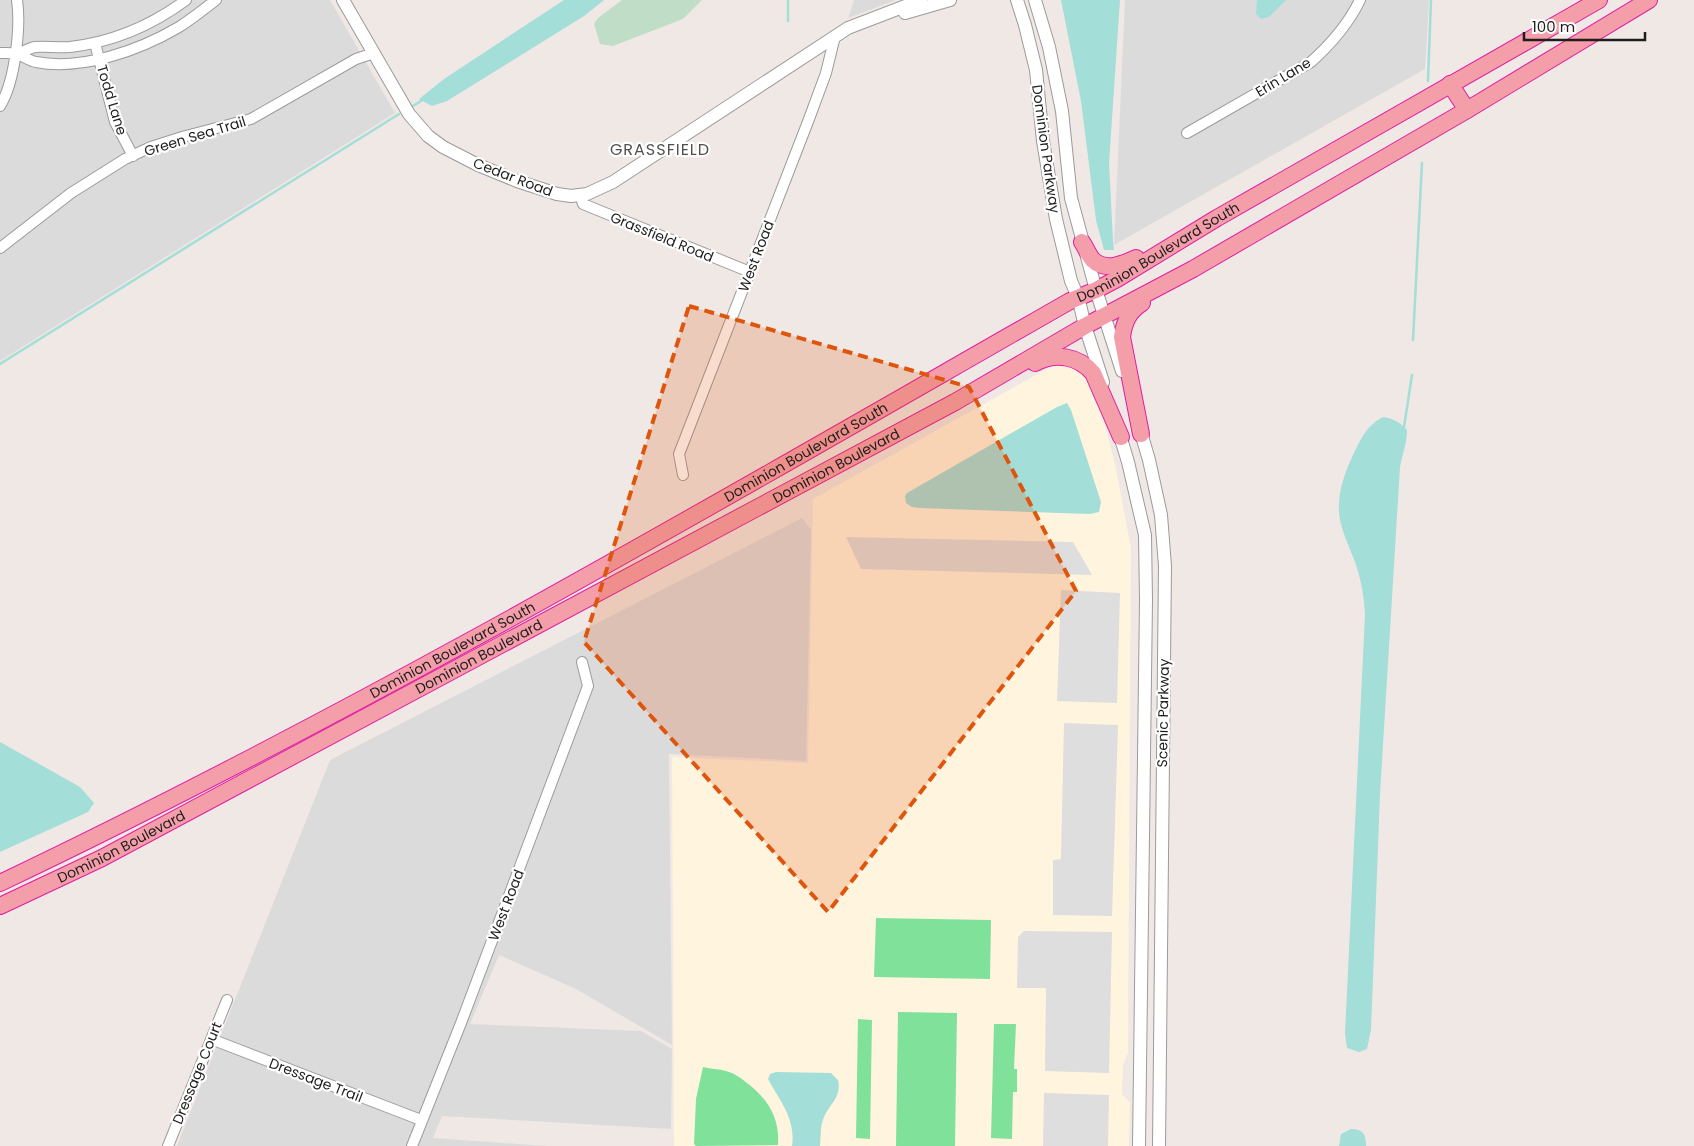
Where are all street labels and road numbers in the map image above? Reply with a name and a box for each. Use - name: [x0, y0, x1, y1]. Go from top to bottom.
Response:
- street label: Erin Lane: [1251, 52, 1315, 101]
- street label: Todd Lane: [92, 62, 132, 138]
- street label: Dominion Parkway: [1027, 83, 1065, 215]
- street label: Green Sea Trail: [142, 111, 248, 161]
- street label: Cedar Road: [470, 153, 556, 201]
- street label: Dominion Boulevard South: [1073, 197, 1243, 307]
- street label: Grassfield Road: [607, 207, 717, 267]
- street label: West Road: [733, 217, 779, 295]
- street label: Dominion Boulevard South: [720, 400, 890, 504]
- street label: Dominion Boulevard: [770, 424, 902, 506]
- street label: Dominion Boulevard South: [367, 598, 537, 702]
- street label: Dominion Boulevard: [413, 615, 545, 697]
- street label: Scenic Parkway: [1152, 658, 1174, 768]
- street label: Dominion Boulevard: [54, 805, 189, 888]
- street label: West Road: [483, 866, 529, 944]
- street label: Dressage Court: [167, 1019, 227, 1127]
- street label: Dressage Trail: [266, 1053, 366, 1107]

